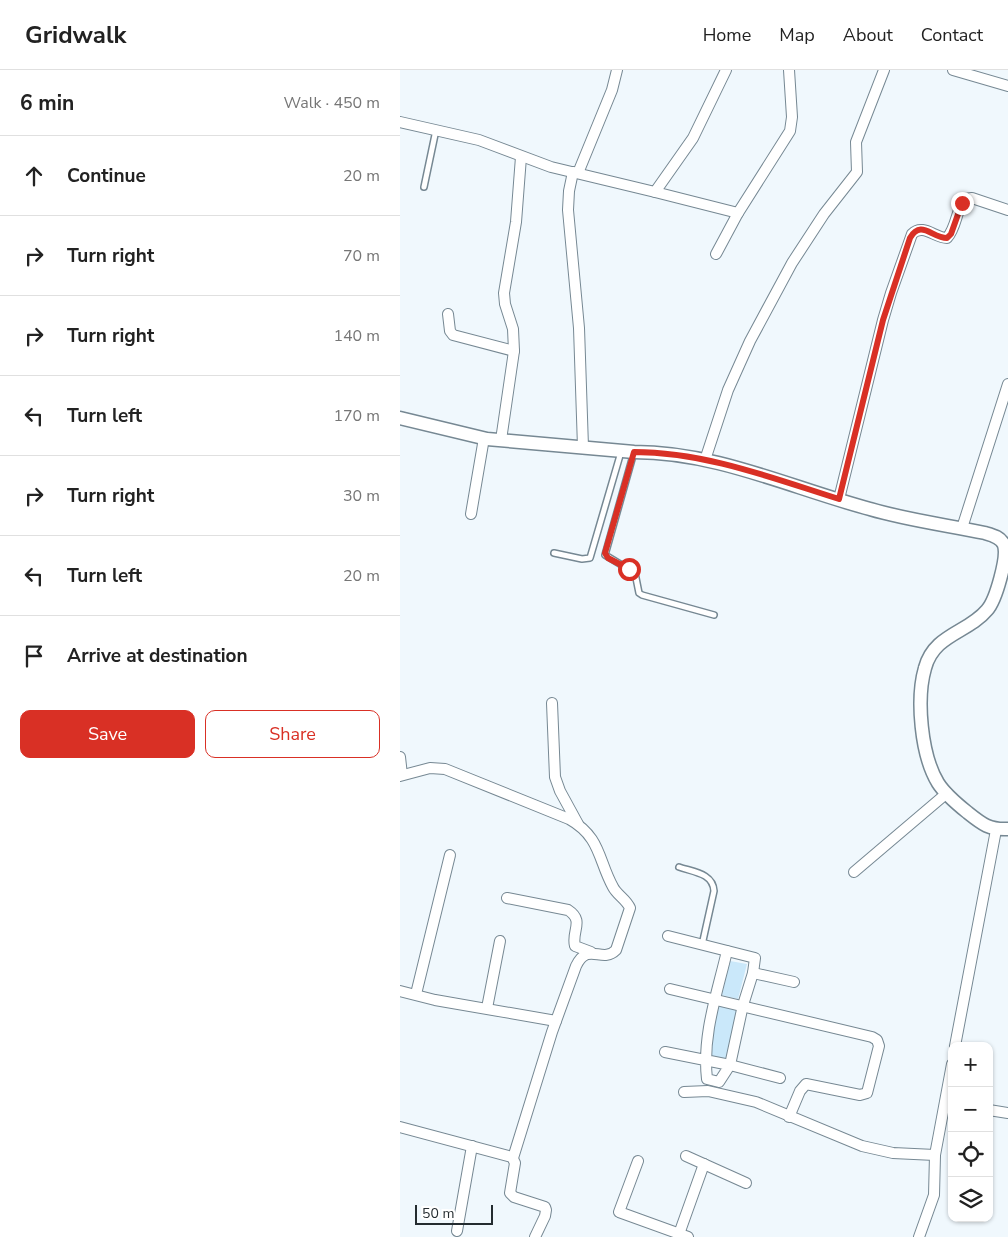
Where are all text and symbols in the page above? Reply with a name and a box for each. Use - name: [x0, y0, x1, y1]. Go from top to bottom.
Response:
- text: Gridwalk: [25, 19, 126, 51]
- text: Home: [703, 23, 751, 47]
- text: Map: [779, 23, 815, 47]
- text: About: [843, 23, 893, 47]
- text: Contact: [921, 23, 983, 47]
- text: 6 min: [20, 89, 74, 117]
- text: Walk · 450 m: [284, 92, 380, 114]
- icon: ahead: [20, 162, 48, 190]
- text: Continue: [67, 163, 146, 189]
- text: 20 m: [343, 165, 380, 187]
- route end: [951, 192, 974, 215]
- icon: right: [20, 242, 48, 270]
- text: Turn right: [67, 243, 154, 269]
- text: 70 m: [343, 245, 380, 267]
- icon: right: [20, 322, 48, 350]
- text: Turn right: [67, 323, 154, 349]
- text: 140 m: [333, 325, 380, 347]
- icon: left: [20, 402, 48, 430]
- text: Turn left: [67, 403, 142, 429]
- text: 170 m: [333, 405, 380, 427]
- icon: right: [20, 482, 48, 510]
- text: Turn right: [67, 483, 154, 509]
- text: 30 m: [343, 485, 380, 507]
- route start: [618, 558, 641, 581]
- icon: left: [20, 562, 48, 590]
- text: Turn left: [67, 563, 142, 589]
- text: 20 m: [343, 565, 380, 587]
- icon: arrive: [20, 642, 48, 670]
- text: Arrive at destination: [67, 643, 248, 669]
- button: Save: [20, 710, 195, 758]
- button: Share: [205, 710, 380, 758]
- map controls: [948, 1042, 993, 1222]
- button: +: [948, 1042, 993, 1087]
- button: −: [948, 1087, 993, 1132]
- button: locate: [948, 1132, 993, 1177]
- button: layers: [948, 1177, 993, 1222]
- scale bar: [415, 1202, 492, 1225]
- text: 50 m: [422, 1204, 454, 1223]

